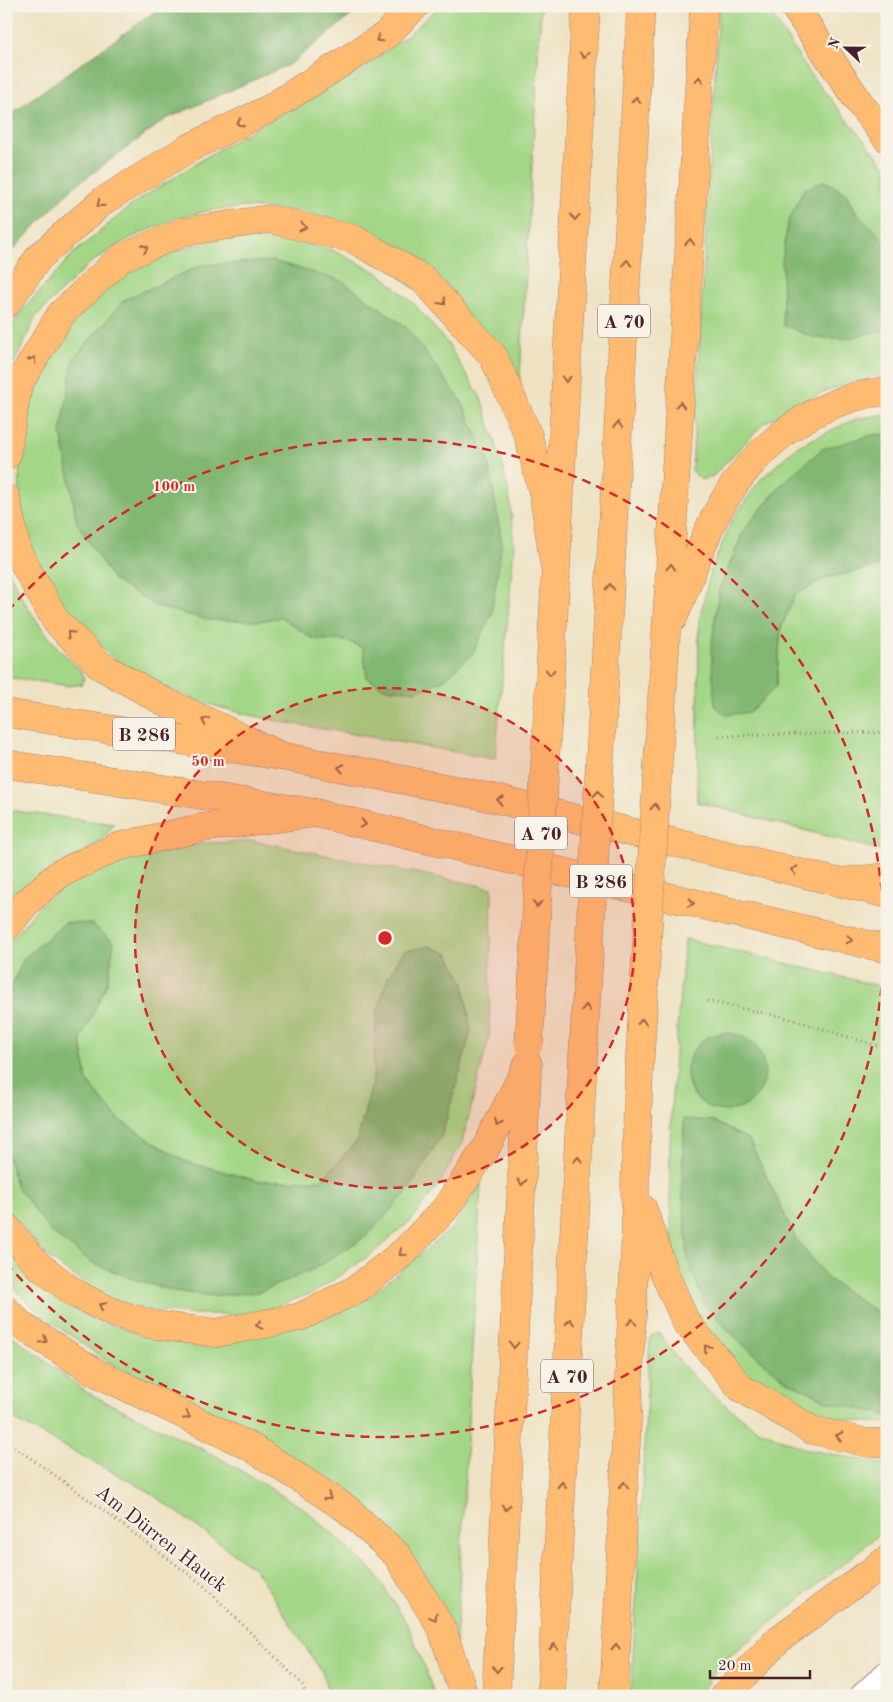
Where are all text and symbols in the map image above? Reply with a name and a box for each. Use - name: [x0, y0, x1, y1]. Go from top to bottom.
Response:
- north arrow: [820, 22, 870, 72]
- one-way arrow: [376, 33, 385, 42]
- text: N: [826, 36, 843, 51]
- one-way arrow: [578, 51, 589, 59]
- one-way arrow: [694, 76, 705, 84]
- one-way arrow: [630, 96, 641, 104]
- one-way arrow: [237, 117, 246, 127]
- one-way arrow: [97, 199, 106, 207]
- one-way arrow: [569, 213, 580, 221]
- one-way arrow: [299, 221, 307, 232]
- one-way arrow: [684, 238, 695, 246]
- one-way arrow: [141, 243, 149, 253]
- one-way arrow: [621, 258, 632, 266]
- one-way arrow: [437, 296, 446, 305]
- road number: A 70: [598, 304, 650, 338]
- one-way arrow: [26, 356, 36, 365]
- one-way arrow: [561, 376, 572, 384]
- one-way arrow: [675, 400, 686, 408]
- one-way arrow: [613, 421, 624, 429]
- text: 100 m: [153, 480, 195, 495]
- one-way arrow: [665, 562, 676, 570]
- one-way arrow: [604, 583, 615, 591]
- one-way arrow: [67, 631, 76, 640]
- one-way arrow: [544, 668, 555, 676]
- one-way arrow: [201, 717, 210, 727]
- road number: B 286: [113, 718, 175, 751]
- text: 50 m: [191, 755, 225, 770]
- one-way arrow: [336, 763, 345, 773]
- one-way arrow: [593, 789, 604, 797]
- one-way arrow: [496, 795, 505, 806]
- one-way arrow: [650, 803, 661, 811]
- road number: A 70: [515, 816, 567, 850]
- one-way arrow: [358, 818, 367, 829]
- road number: B 286: [570, 864, 632, 898]
- one-way arrow: [790, 865, 799, 876]
- one-way arrow: [687, 897, 695, 907]
- one-way arrow: [532, 900, 543, 908]
- centre of rings: [376, 929, 394, 947]
- one-way arrow: [845, 934, 854, 945]
- one-way arrow: [580, 1004, 591, 1012]
- one-way arrow: [637, 1018, 648, 1026]
- one-way arrow: [494, 1118, 505, 1127]
- one-way arrow: [572, 1156, 583, 1164]
- one-way arrow: [516, 1179, 527, 1187]
- one-way arrow: [399, 1247, 408, 1256]
- one-way arrow: [98, 1302, 107, 1312]
- one-way arrow: [564, 1318, 575, 1326]
- one-way arrow: [626, 1318, 637, 1326]
- one-way arrow: [255, 1319, 264, 1329]
- one-way arrow: [39, 1334, 48, 1343]
- one-way arrow: [508, 1341, 519, 1349]
- one-way arrow: [704, 1344, 713, 1353]
- road number: A 70: [541, 1360, 593, 1392]
- one-way arrow: [182, 1410, 191, 1420]
- one-way arrow: [834, 1431, 843, 1442]
- one-way arrow: [556, 1480, 567, 1488]
- one-way arrow: [619, 1480, 629, 1488]
- street label: Am Dürren Hauck: [91, 1482, 230, 1597]
- one-way arrow: [322, 1491, 332, 1500]
- one-way arrow: [500, 1503, 511, 1511]
- one-way arrow: [428, 1611, 438, 1620]
- one-way arrow: [548, 1643, 559, 1651]
- one-way arrow: [611, 1643, 622, 1651]
- scale bar: [710, 1647, 810, 1679]
- text: 20 m: [718, 1659, 752, 1674]
- one-way arrow: [492, 1666, 503, 1674]

